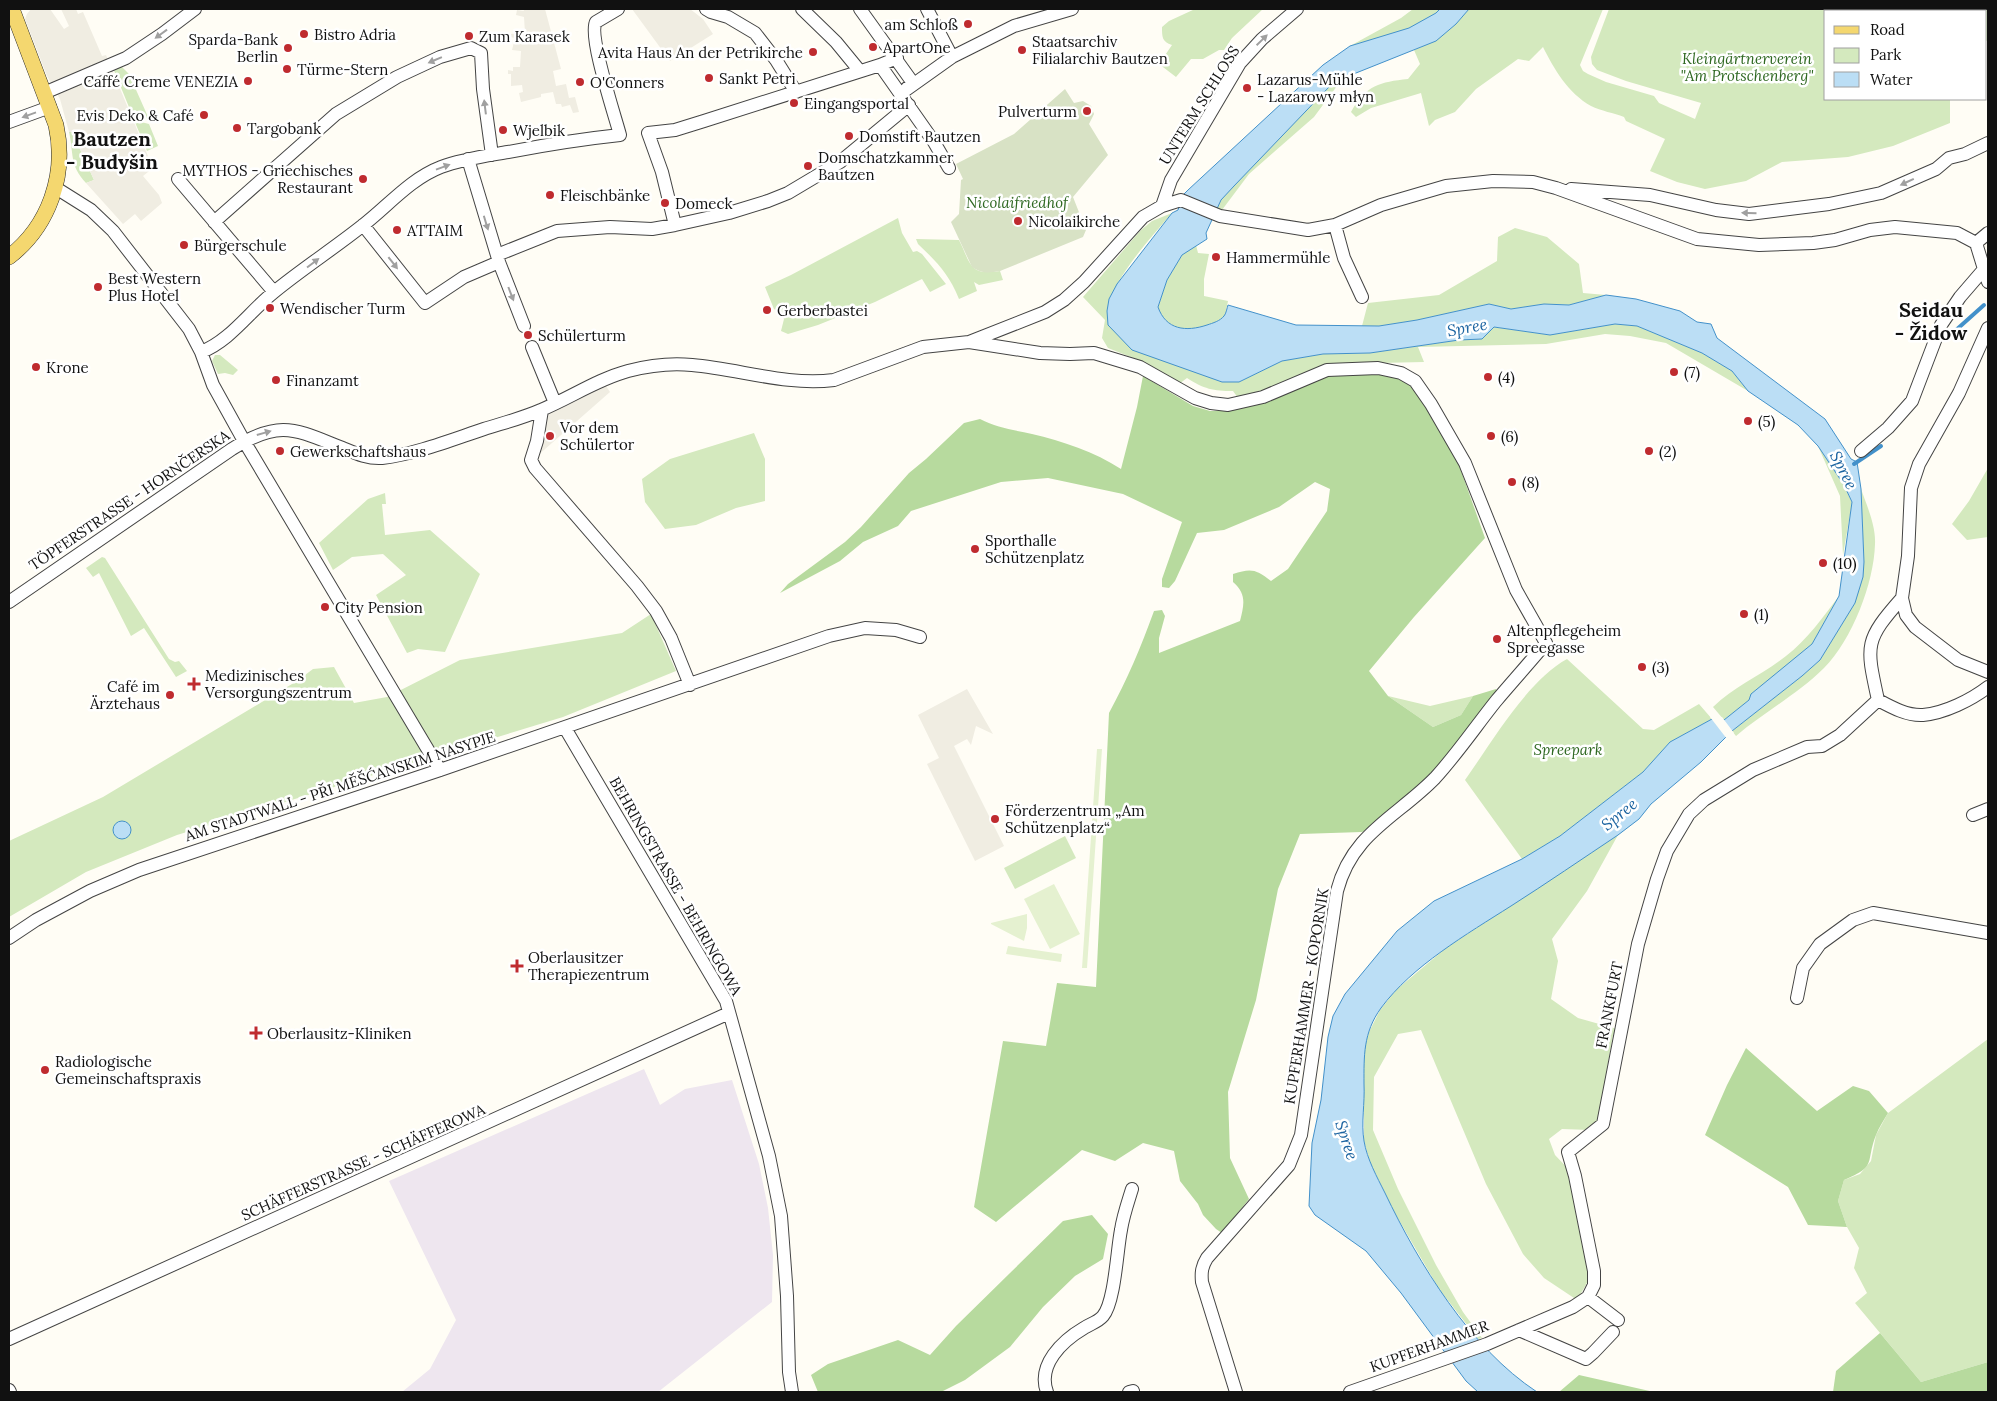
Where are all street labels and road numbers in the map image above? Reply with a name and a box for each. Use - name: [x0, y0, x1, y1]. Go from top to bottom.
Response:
- street label: UNTERM SCHLOSS: [1155, 42, 1243, 168]
- street label: TÖPFERSTRASSE - HORNČERSKA: [25, 425, 233, 574]
- street label: AM STADTWALL - PŘI MĚŠĆANSKIM NASYPJE: [182, 727, 498, 846]
- street label: BEHRINGSTRASSE - BEHRINGOWA: [605, 773, 747, 999]
- street label: KUPFERHAMMER - KOPORNIK: [1280, 886, 1333, 1106]
- street label: FRANKFURT: [1591, 960, 1627, 1050]
- street label: SCHÄFFERSTRASSE - SCHÄFFEROWA: [238, 1099, 489, 1225]
- street label: KUPFERHAMMER: [1367, 1316, 1491, 1376]

